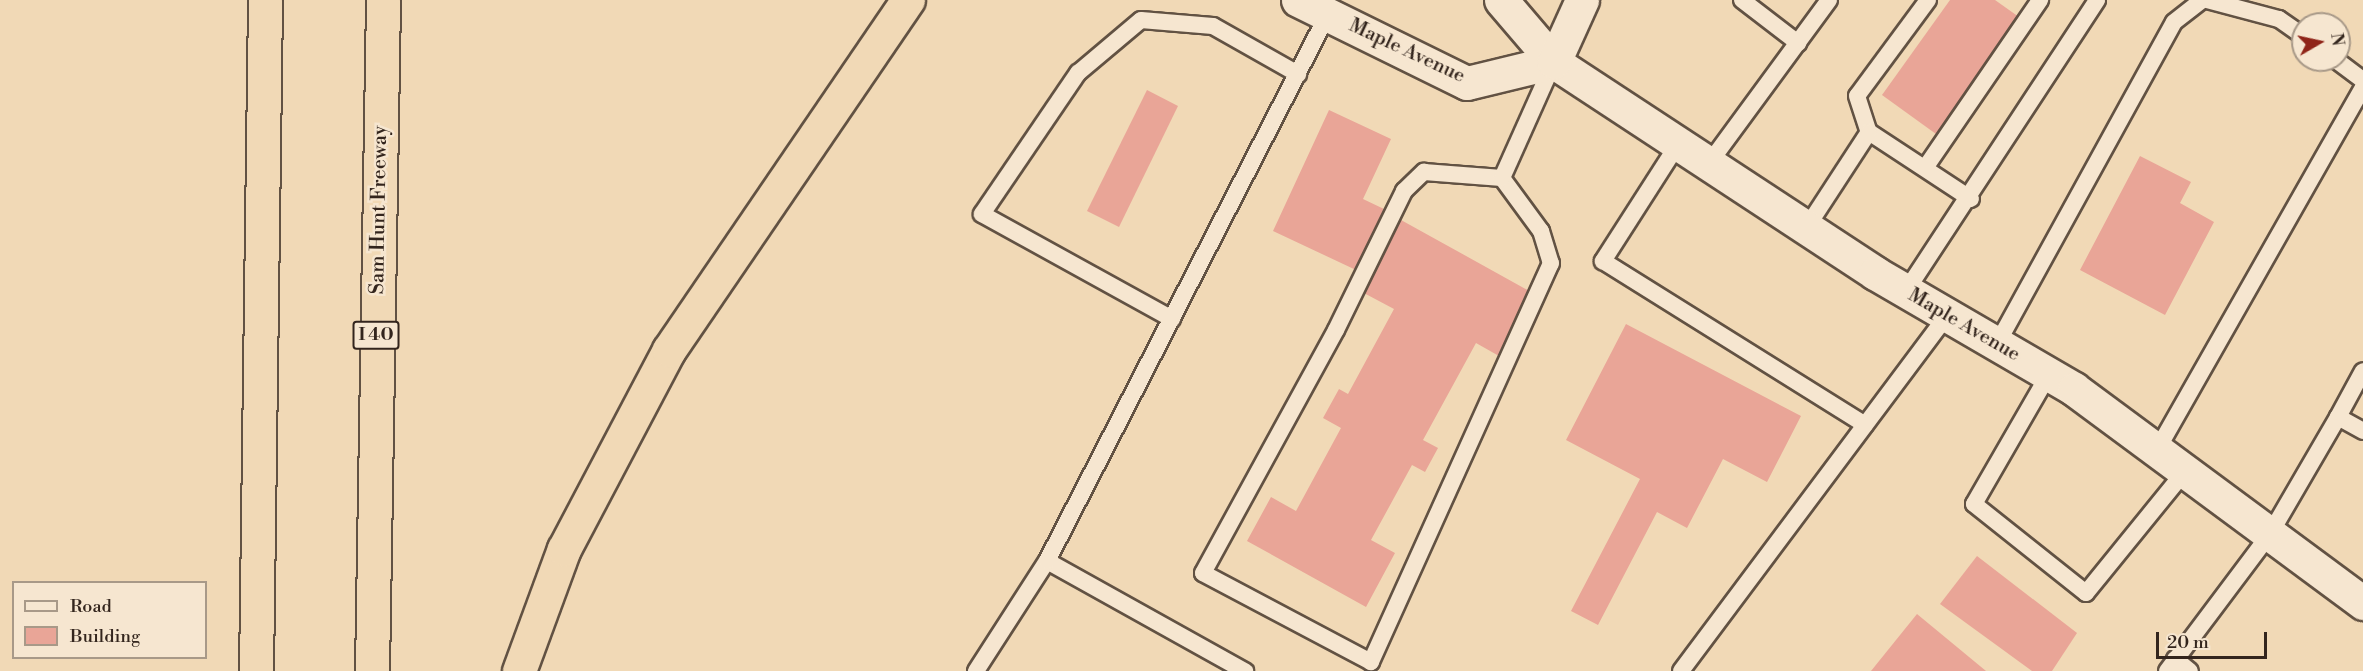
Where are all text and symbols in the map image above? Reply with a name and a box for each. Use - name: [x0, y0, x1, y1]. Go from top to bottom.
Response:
- north arrow: [2291, 12, 2351, 72]
- street label: Maple Avenue: [1345, 14, 1469, 88]
- text: N: [2326, 32, 2348, 47]
- street label: Sam Hunt Freeway: [366, 125, 392, 295]
- street label: Maple Avenue: [1904, 283, 2024, 367]
- road number: I 40: [352, 320, 400, 350]
- legend: [12, 581, 207, 659]
- text: Road: [70, 595, 112, 618]
- scale bar: [2159, 620, 2270, 658]
- text: Building: [70, 625, 140, 648]
- text: 20 m: [2167, 631, 2209, 654]

